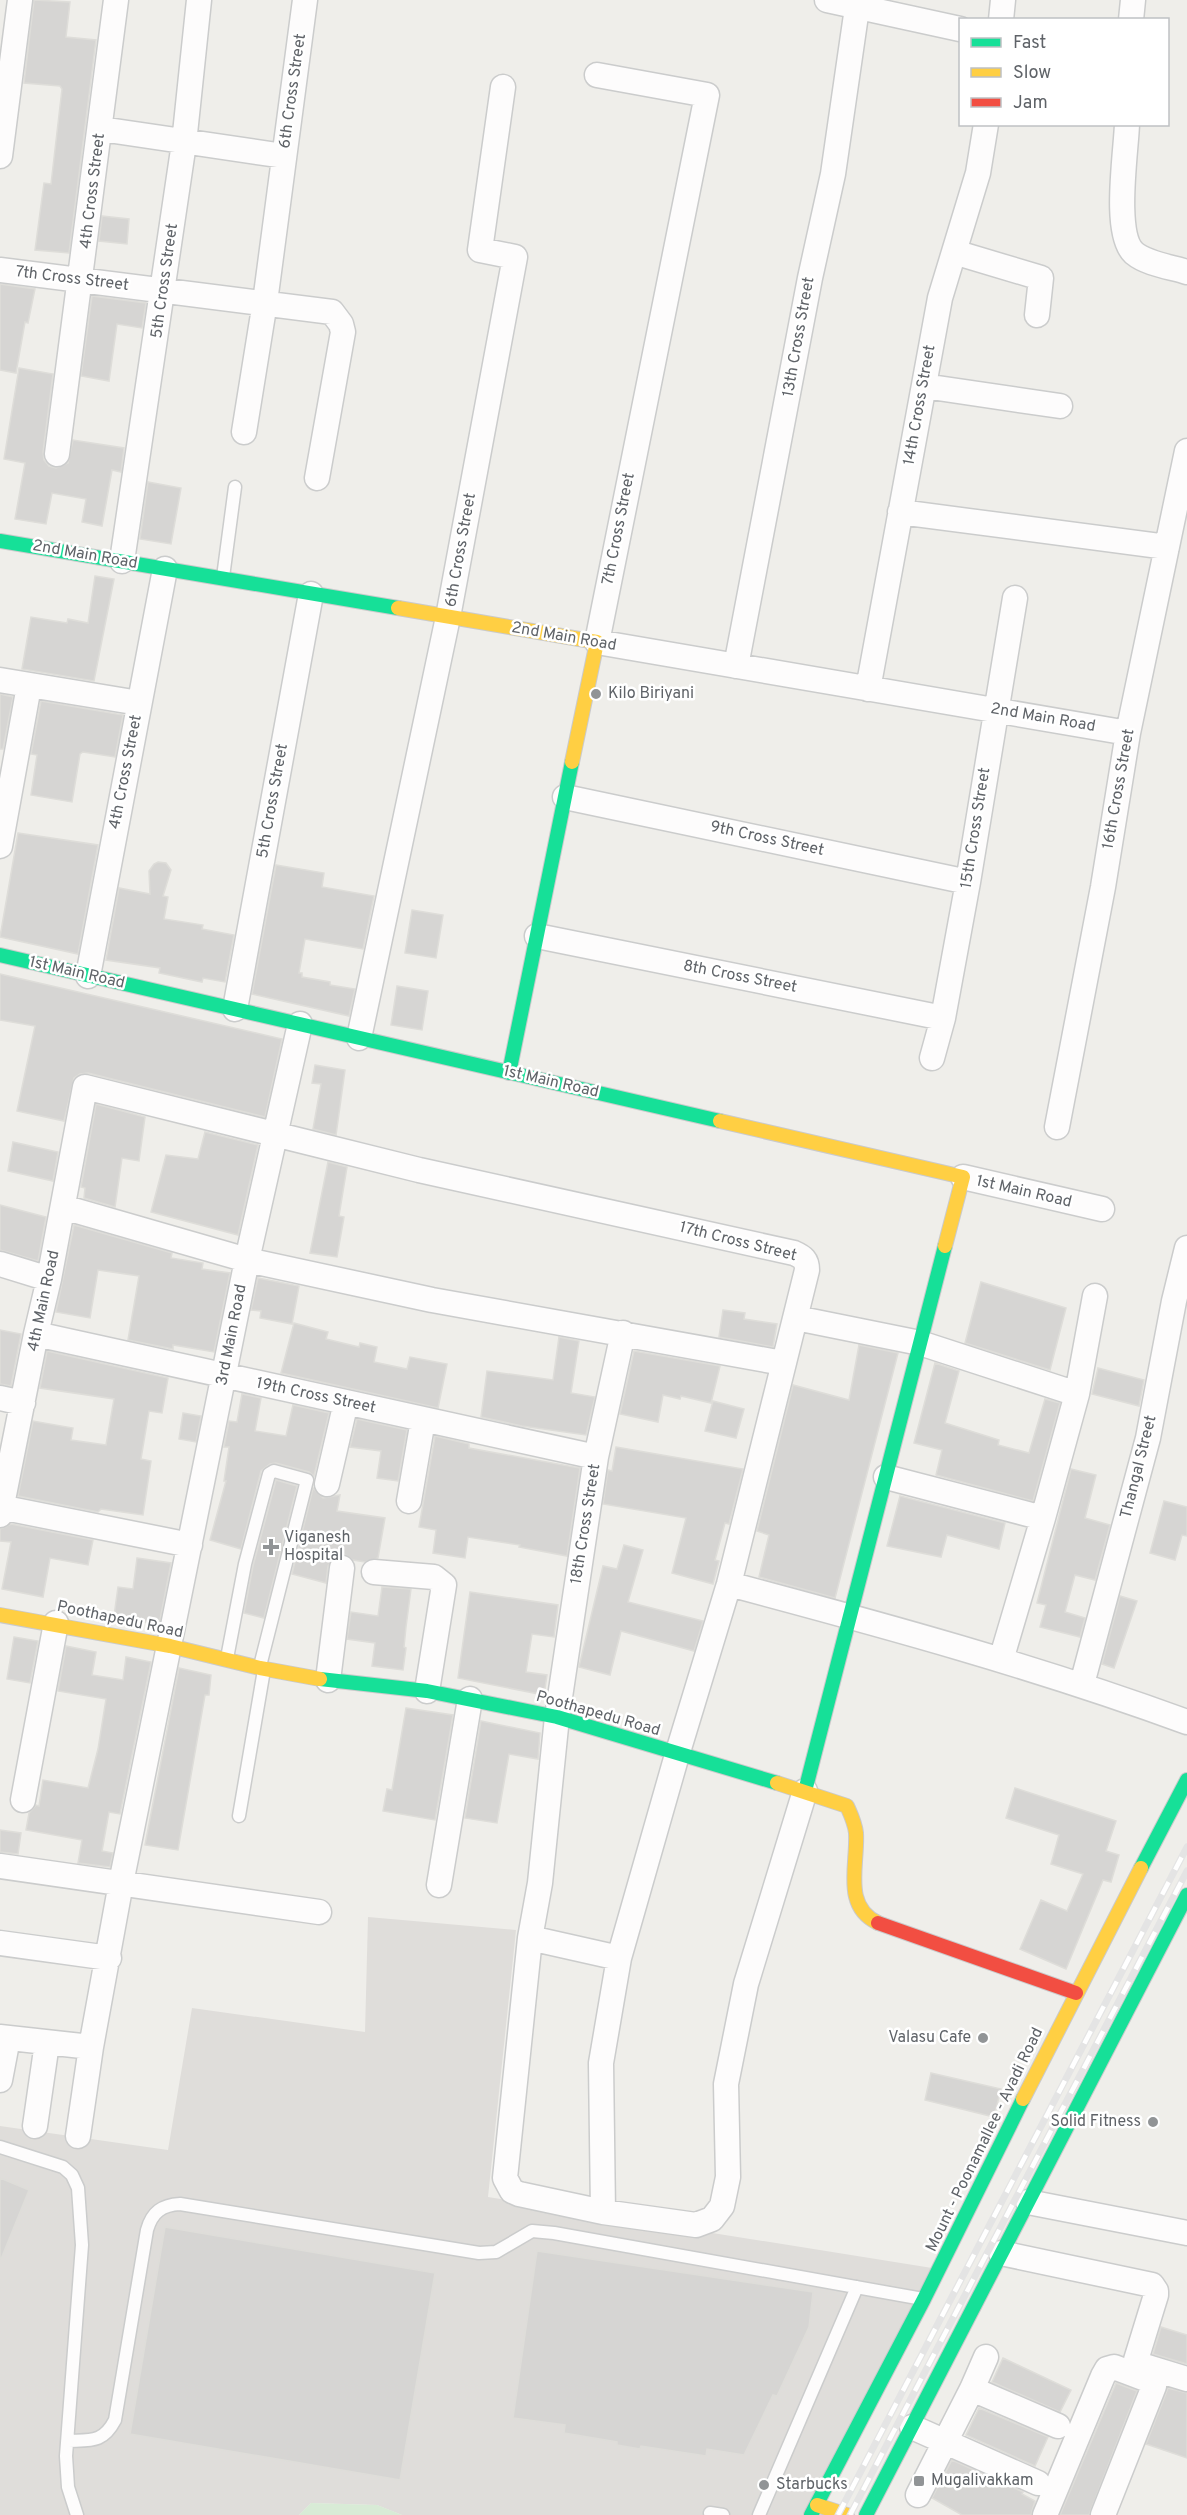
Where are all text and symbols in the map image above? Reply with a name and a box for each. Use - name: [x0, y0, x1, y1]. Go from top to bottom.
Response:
- legend: [959, 18, 1169, 126]
- street label: 6th Cross Street: [275, 32, 311, 150]
- text: Fast: [1013, 32, 1046, 55]
- text: Slow: [1013, 62, 1051, 85]
- text: Jam: [1013, 92, 1048, 115]
- street label: 4th Cross Street: [76, 132, 110, 250]
- street label: 5th Cross Street: [147, 222, 183, 340]
- street label: 7th Cross Street: [14, 262, 130, 296]
- street label: 13th Cross Street: [779, 275, 819, 399]
- street label: 14th Cross Street: [900, 343, 940, 467]
- street label: 7th Cross Street: [598, 471, 640, 587]
- street label: 6th Cross Street: [441, 491, 481, 609]
- street label: 2nd Main Road: [31, 536, 139, 574]
- street label: 2nd Main Road: [510, 618, 618, 656]
- place label: Kilo Biriyani: [608, 684, 694, 704]
- marker: Kilo Biriyani: [589, 687, 603, 701]
- street label: 2nd Main Road: [989, 699, 1097, 737]
- street label: 4th Cross Street: [105, 713, 147, 831]
- street label: 16th Cross Street: [1099, 727, 1139, 851]
- street label: 5th Cross Street: [253, 742, 293, 860]
- street label: 15th Cross Street: [957, 766, 995, 890]
- street label: 9th Cross Street: [708, 817, 826, 861]
- street label: 1st Main Road: [27, 952, 127, 994]
- street label: 8th Cross Street: [681, 956, 799, 998]
- street label: 1st Main Road: [501, 1061, 601, 1103]
- street label: 1st Main Road: [974, 1171, 1074, 1213]
- street label: 17th Cross Street: [677, 1218, 799, 1266]
- street label: 4th Main Road: [23, 1248, 65, 1354]
- street label: 3rd Main Road: [212, 1283, 252, 1387]
- street label: 19th Cross Street: [254, 1374, 378, 1418]
- street label: Thangal Street: [1116, 1413, 1162, 1521]
- street label: 18th Cross Street: [567, 1462, 605, 1586]
- place label: Viganesh Hospital: [284, 1528, 350, 1566]
- marker: Viganesh Hospital: [262, 1538, 280, 1556]
- street label: Poothapedu Road: [55, 1597, 185, 1643]
- street label: Poothapedu Road: [533, 1687, 663, 1741]
- street label: Mount - Poonamallee - Avadi Road: [922, 2025, 1048, 2255]
- place label: Valasu Cafe: [888, 2028, 971, 2048]
- marker: Valasu Cafe: [976, 2031, 990, 2045]
- place label: Solid Fitness: [1051, 2112, 1141, 2132]
- marker: Solid Fitness: [1146, 2115, 1160, 2129]
- place label: Mugalivakkam: [931, 2471, 1034, 2491]
- marker: Mugalivakkam: [912, 2474, 926, 2488]
- place label: Starbucks: [776, 2475, 848, 2495]
- marker: Starbucks: [757, 2478, 771, 2492]

